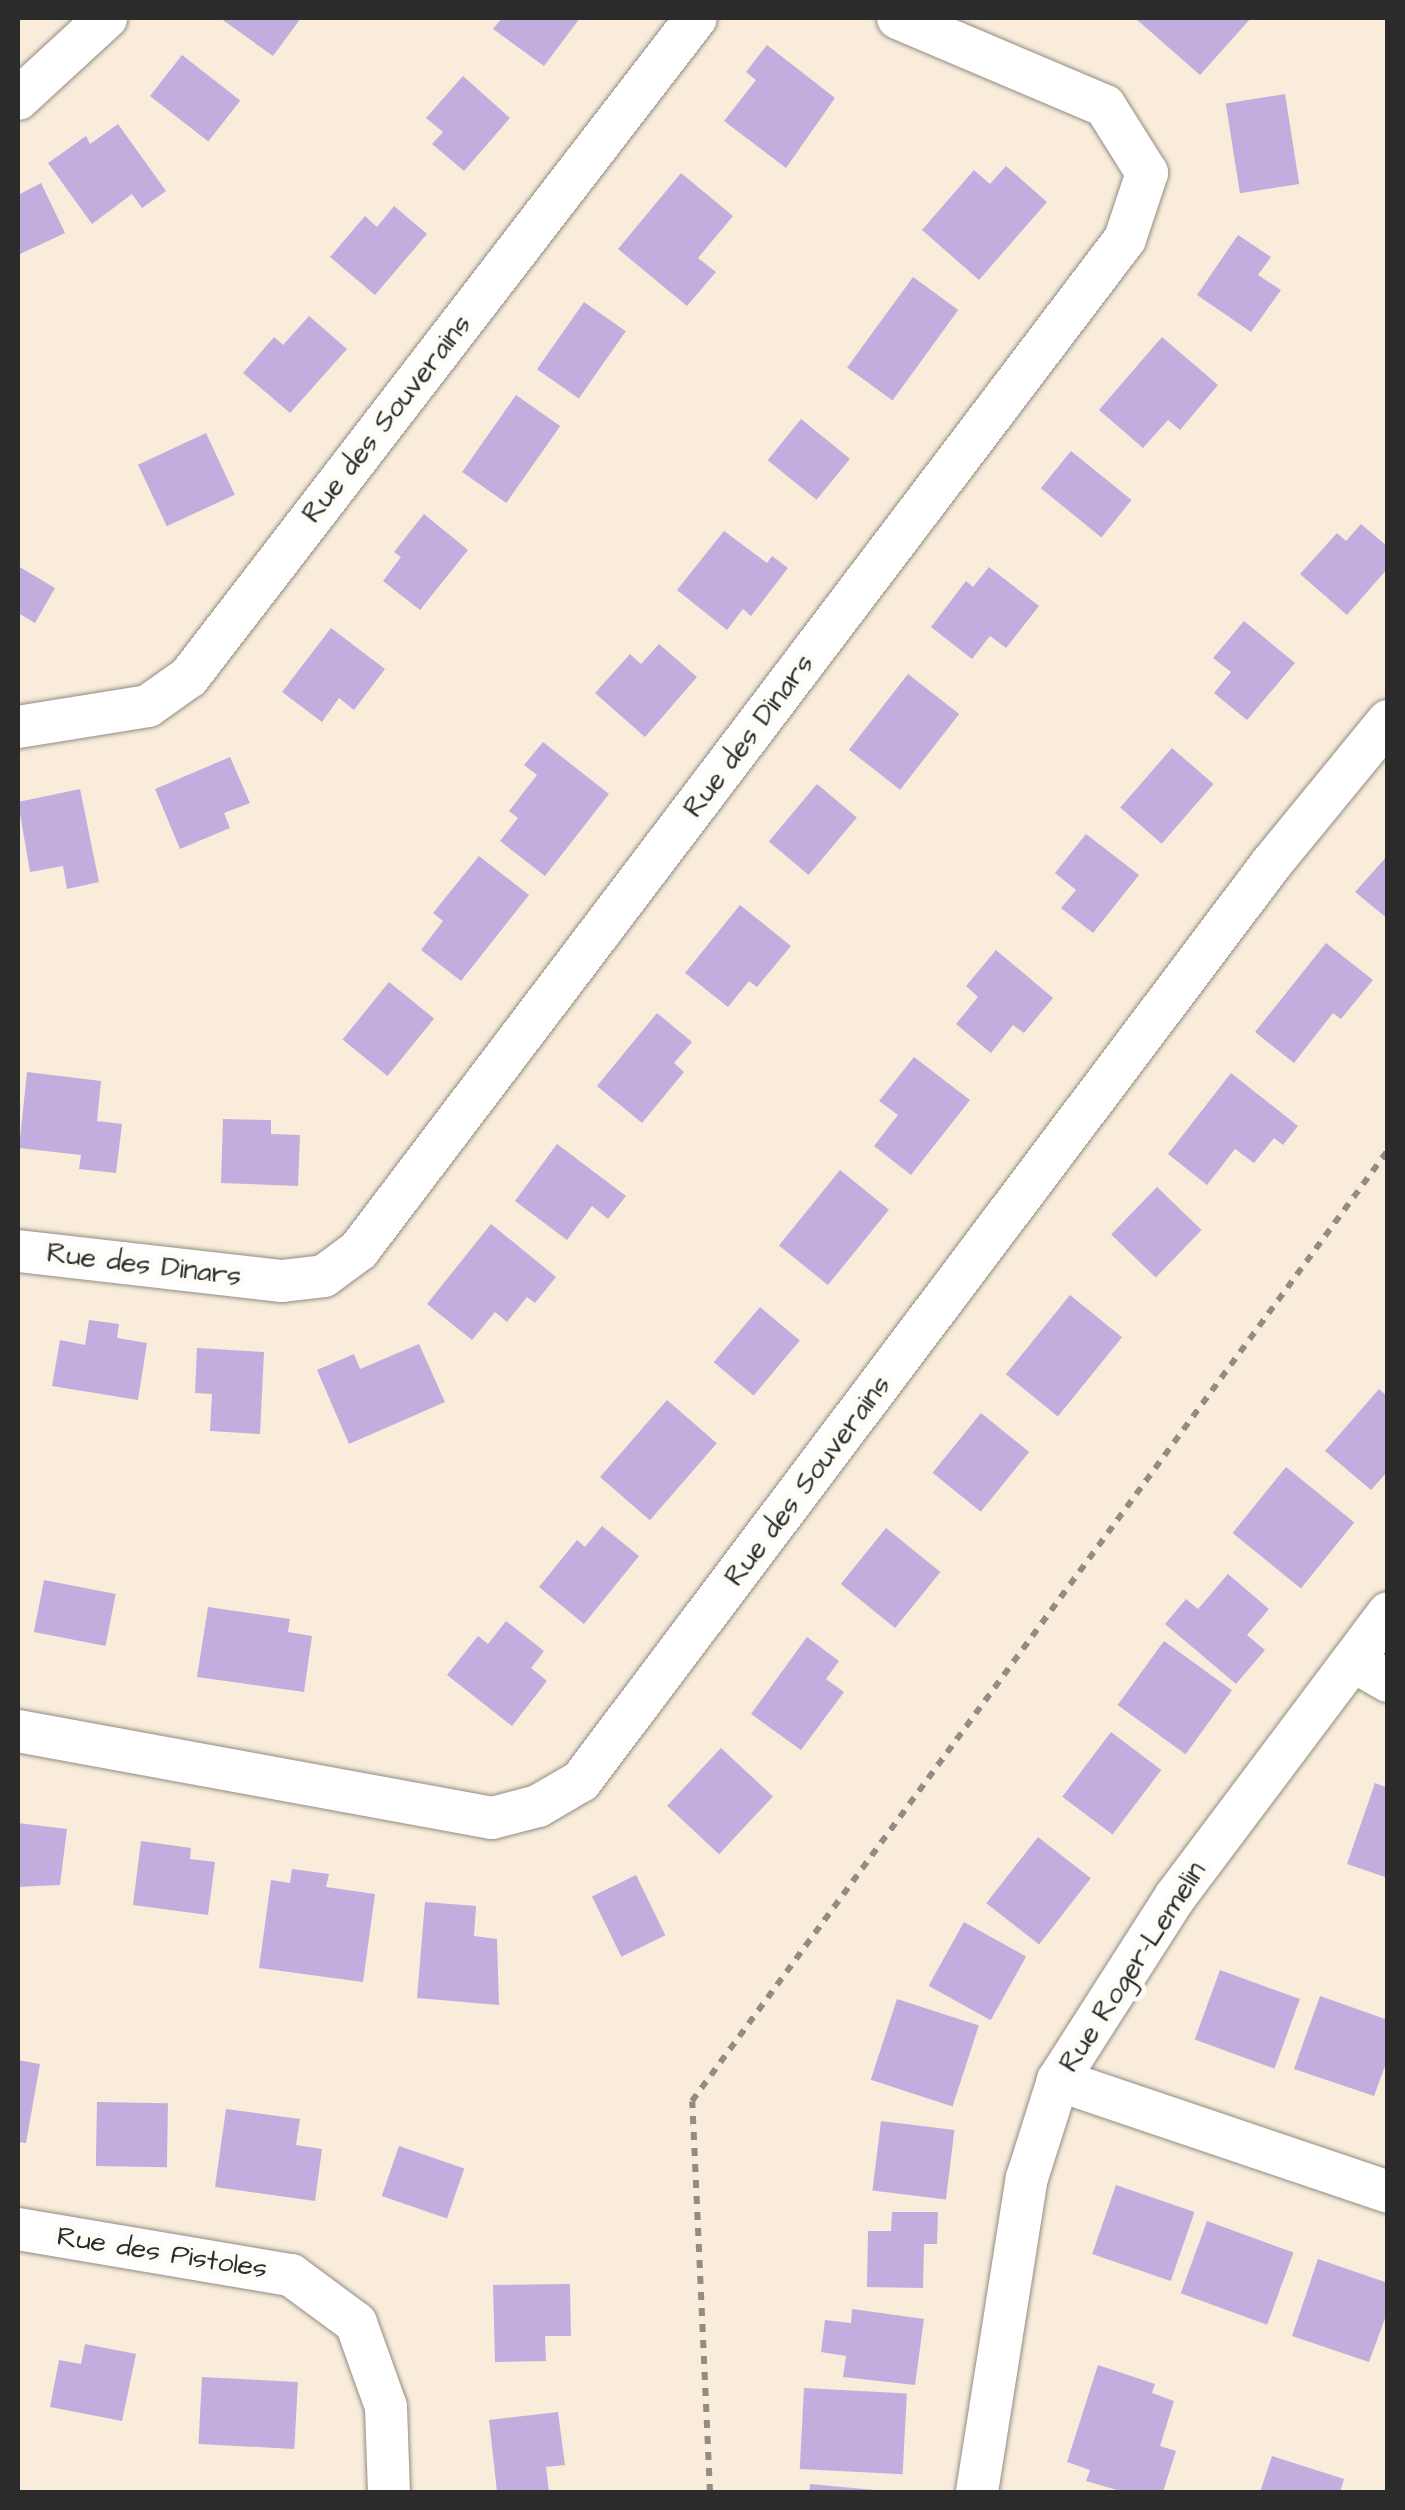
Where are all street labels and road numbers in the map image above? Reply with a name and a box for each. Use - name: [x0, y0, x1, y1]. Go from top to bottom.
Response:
- street label: Rue des Souverains: [295, 308, 479, 530]
- street label: Rue des Dinars: [677, 648, 821, 824]
- street label: Rue des Dinars: [45, 1236, 243, 1294]
- street label: Rue des Souverains: [718, 1369, 898, 1593]
- street label: Rue Roger-Lemelin: [1052, 1855, 1214, 2079]
- street label: Rue des Pistoles: [55, 2220, 269, 2286]

